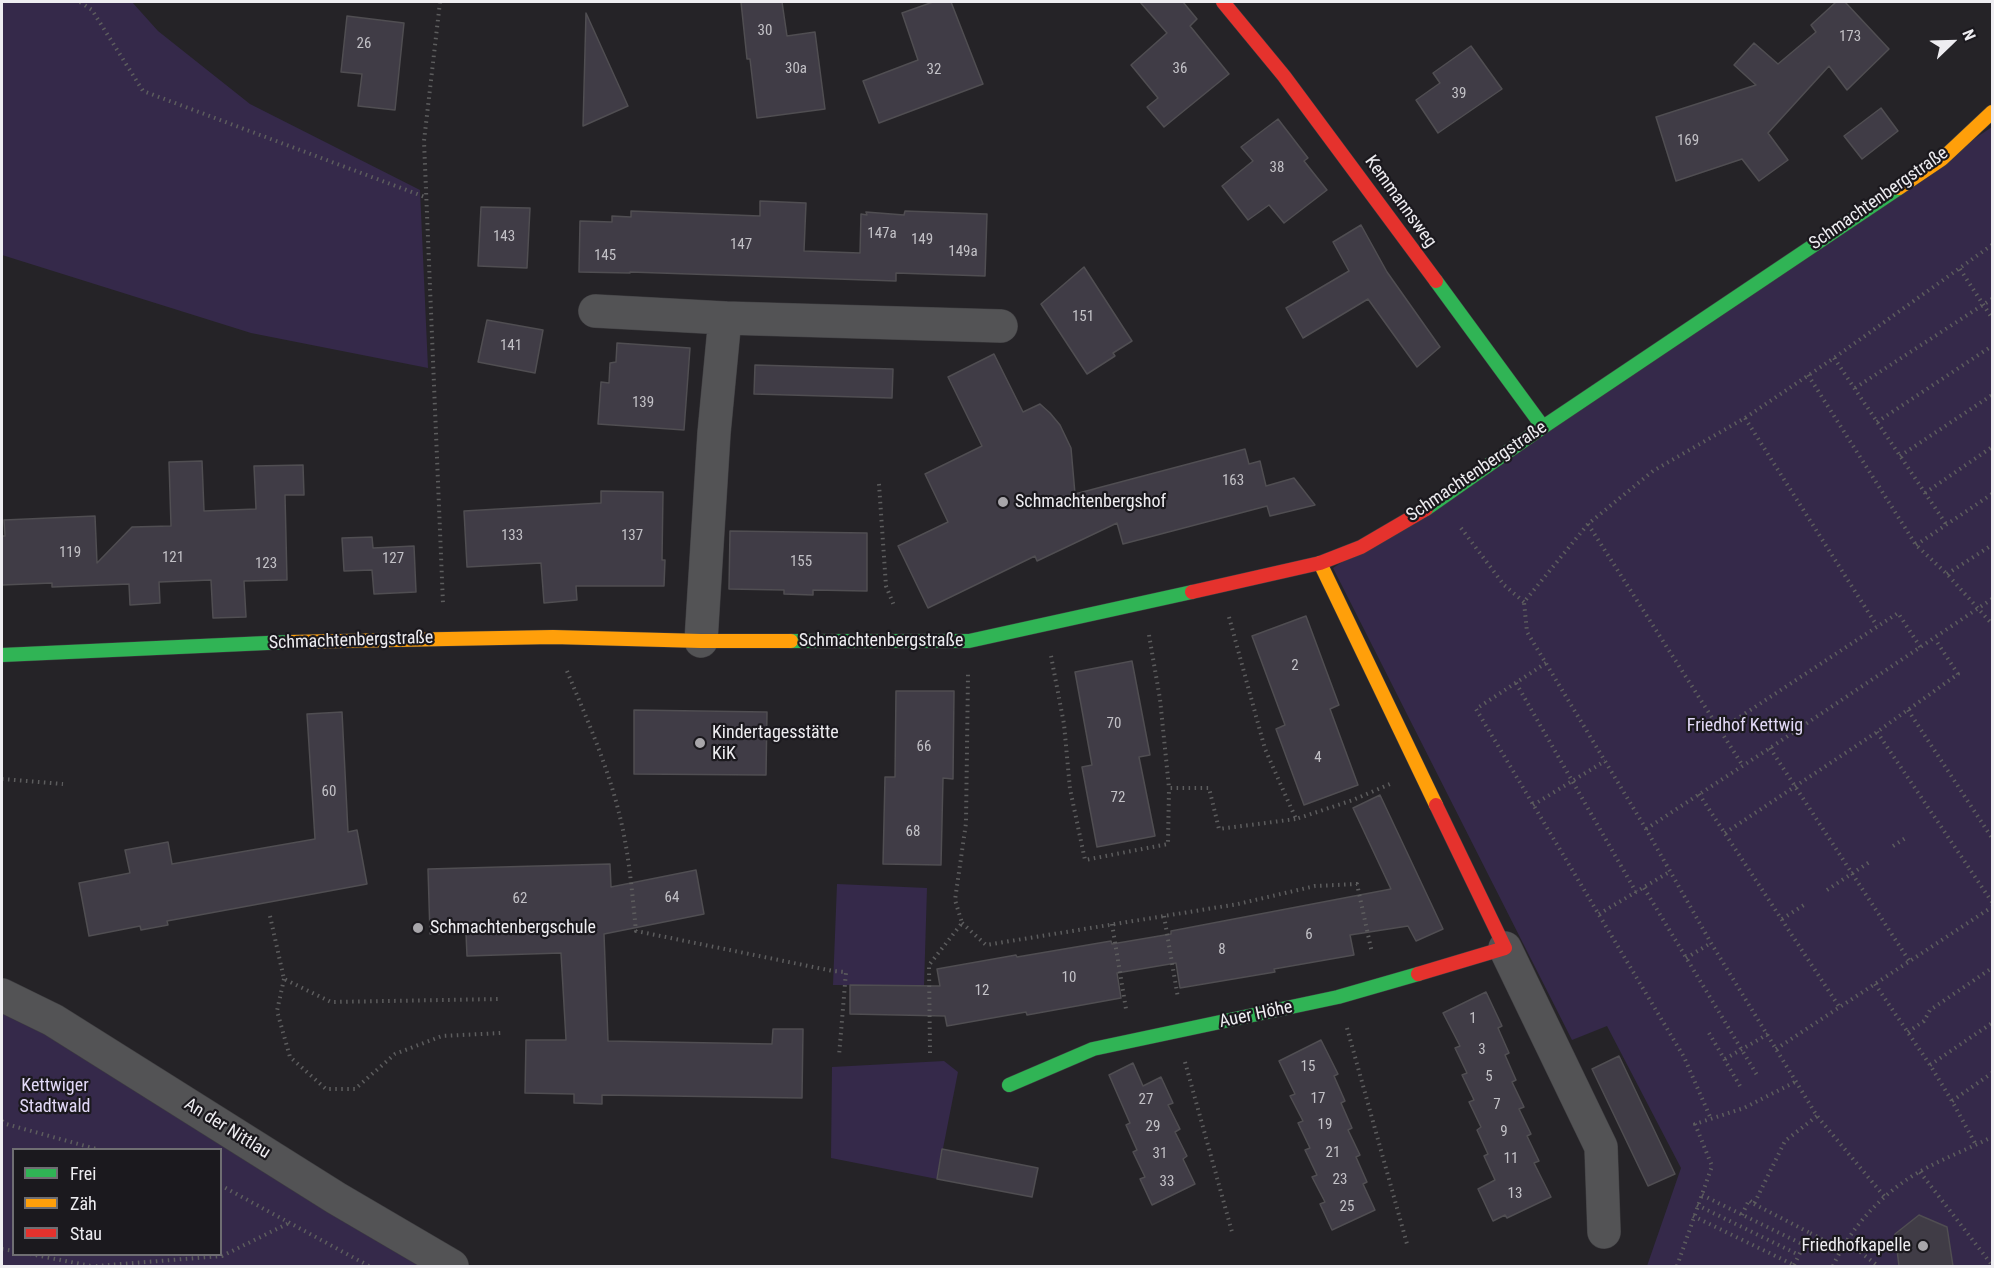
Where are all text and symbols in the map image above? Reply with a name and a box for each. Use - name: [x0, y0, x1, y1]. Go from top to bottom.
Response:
- north arrow: [1922, 12, 1982, 72]
- house number: 30: [758, 22, 772, 40]
- text: N: [1958, 27, 1980, 43]
- house number: 173: [1839, 28, 1861, 46]
- house number: 26: [357, 35, 371, 53]
- house number: 30a: [785, 60, 807, 78]
- house number: 36: [1173, 60, 1187, 78]
- house number: 32: [927, 61, 941, 79]
- house number: 39: [1452, 85, 1466, 103]
- house number: 169: [1677, 132, 1699, 150]
- street label: Schmachtenbergstraße: [1805, 143, 1953, 255]
- street label: Kemmannsweg: [1359, 152, 1441, 252]
- house number: 38: [1270, 159, 1284, 177]
- house number: 147a: [867, 225, 897, 243]
- house number: 143: [493, 228, 515, 246]
- house number: 149: [911, 231, 933, 249]
- house number: 147: [730, 236, 752, 254]
- house number: 149a: [948, 243, 978, 261]
- house number: 145: [594, 247, 616, 265]
- house number: 151: [1072, 308, 1094, 326]
- house number: 141: [500, 337, 522, 355]
- house number: 139: [632, 394, 654, 412]
- street label: Schmachtenbergstraße: [1403, 417, 1551, 527]
- house number: 163: [1222, 472, 1244, 490]
- place label: Schmachtenbergshof: [1015, 491, 1166, 513]
- marker: Schmachtenbergshof: [996, 495, 1010, 509]
- house number: 133: [501, 527, 523, 545]
- house number: 137: [621, 527, 643, 545]
- house number: 119: [59, 544, 81, 562]
- house number: 121: [162, 549, 184, 567]
- house number: 127: [382, 550, 404, 568]
- house number: 155: [790, 553, 812, 571]
- house number: 123: [255, 555, 277, 573]
- street label: Schmachtenbergstraße: [268, 627, 434, 655]
- street label: Schmachtenbergstraße: [799, 630, 963, 652]
- house number: 2: [1291, 657, 1299, 675]
- house number: 70: [1107, 715, 1121, 733]
- park label: Friedhof Kettwig: [1687, 715, 1803, 737]
- place label: Kindertagesstätte KiK: [712, 722, 839, 764]
- marker: Kindertagesstätte KiK: [693, 736, 707, 750]
- house number: 66: [917, 738, 931, 756]
- house number: 4: [1314, 749, 1322, 767]
- house number: 60: [322, 783, 336, 801]
- house number: 72: [1111, 789, 1125, 807]
- house number: 68: [906, 823, 920, 841]
- house number: 64: [665, 889, 679, 907]
- house number: 62: [513, 890, 527, 908]
- place label: Schmachtenbergschule: [430, 917, 596, 939]
- marker: Schmachtenbergschule: [411, 921, 425, 935]
- house number: 6: [1305, 926, 1313, 944]
- house number: 8: [1218, 941, 1226, 959]
- house number: 10: [1062, 969, 1076, 987]
- house number: 12: [975, 982, 989, 1000]
- street label: Auer Höhe: [1217, 997, 1295, 1033]
- house number: 1: [1469, 1010, 1477, 1028]
- house number: 3: [1478, 1041, 1486, 1059]
- house number: 15: [1301, 1058, 1315, 1076]
- house number: 5: [1485, 1068, 1493, 1086]
- park label: Kettwiger Stadtwald: [20, 1075, 90, 1118]
- house number: 17: [1311, 1090, 1325, 1108]
- house number: 27: [1139, 1091, 1153, 1109]
- street label: An der Nittlau: [180, 1094, 274, 1164]
- house number: 7: [1493, 1096, 1501, 1114]
- house number: 19: [1318, 1116, 1332, 1134]
- house number: 29: [1146, 1118, 1160, 1136]
- house number: 9: [1500, 1123, 1508, 1141]
- house number: 21: [1326, 1144, 1340, 1162]
- house number: 31: [1153, 1145, 1167, 1163]
- legend: [12, 1148, 222, 1256]
- house number: 11: [1504, 1150, 1518, 1168]
- text: Frei: [70, 1163, 96, 1184]
- house number: 23: [1333, 1171, 1347, 1189]
- house number: 33: [1160, 1173, 1174, 1191]
- house number: 13: [1508, 1185, 1522, 1203]
- text: Zäh: [70, 1193, 97, 1214]
- house number: 25: [1340, 1198, 1354, 1216]
- text: Stau: [70, 1223, 102, 1244]
- place label: Friedhofkapelle: [1801, 1235, 1911, 1257]
- marker: Friedhofkapelle: [1916, 1239, 1930, 1253]

